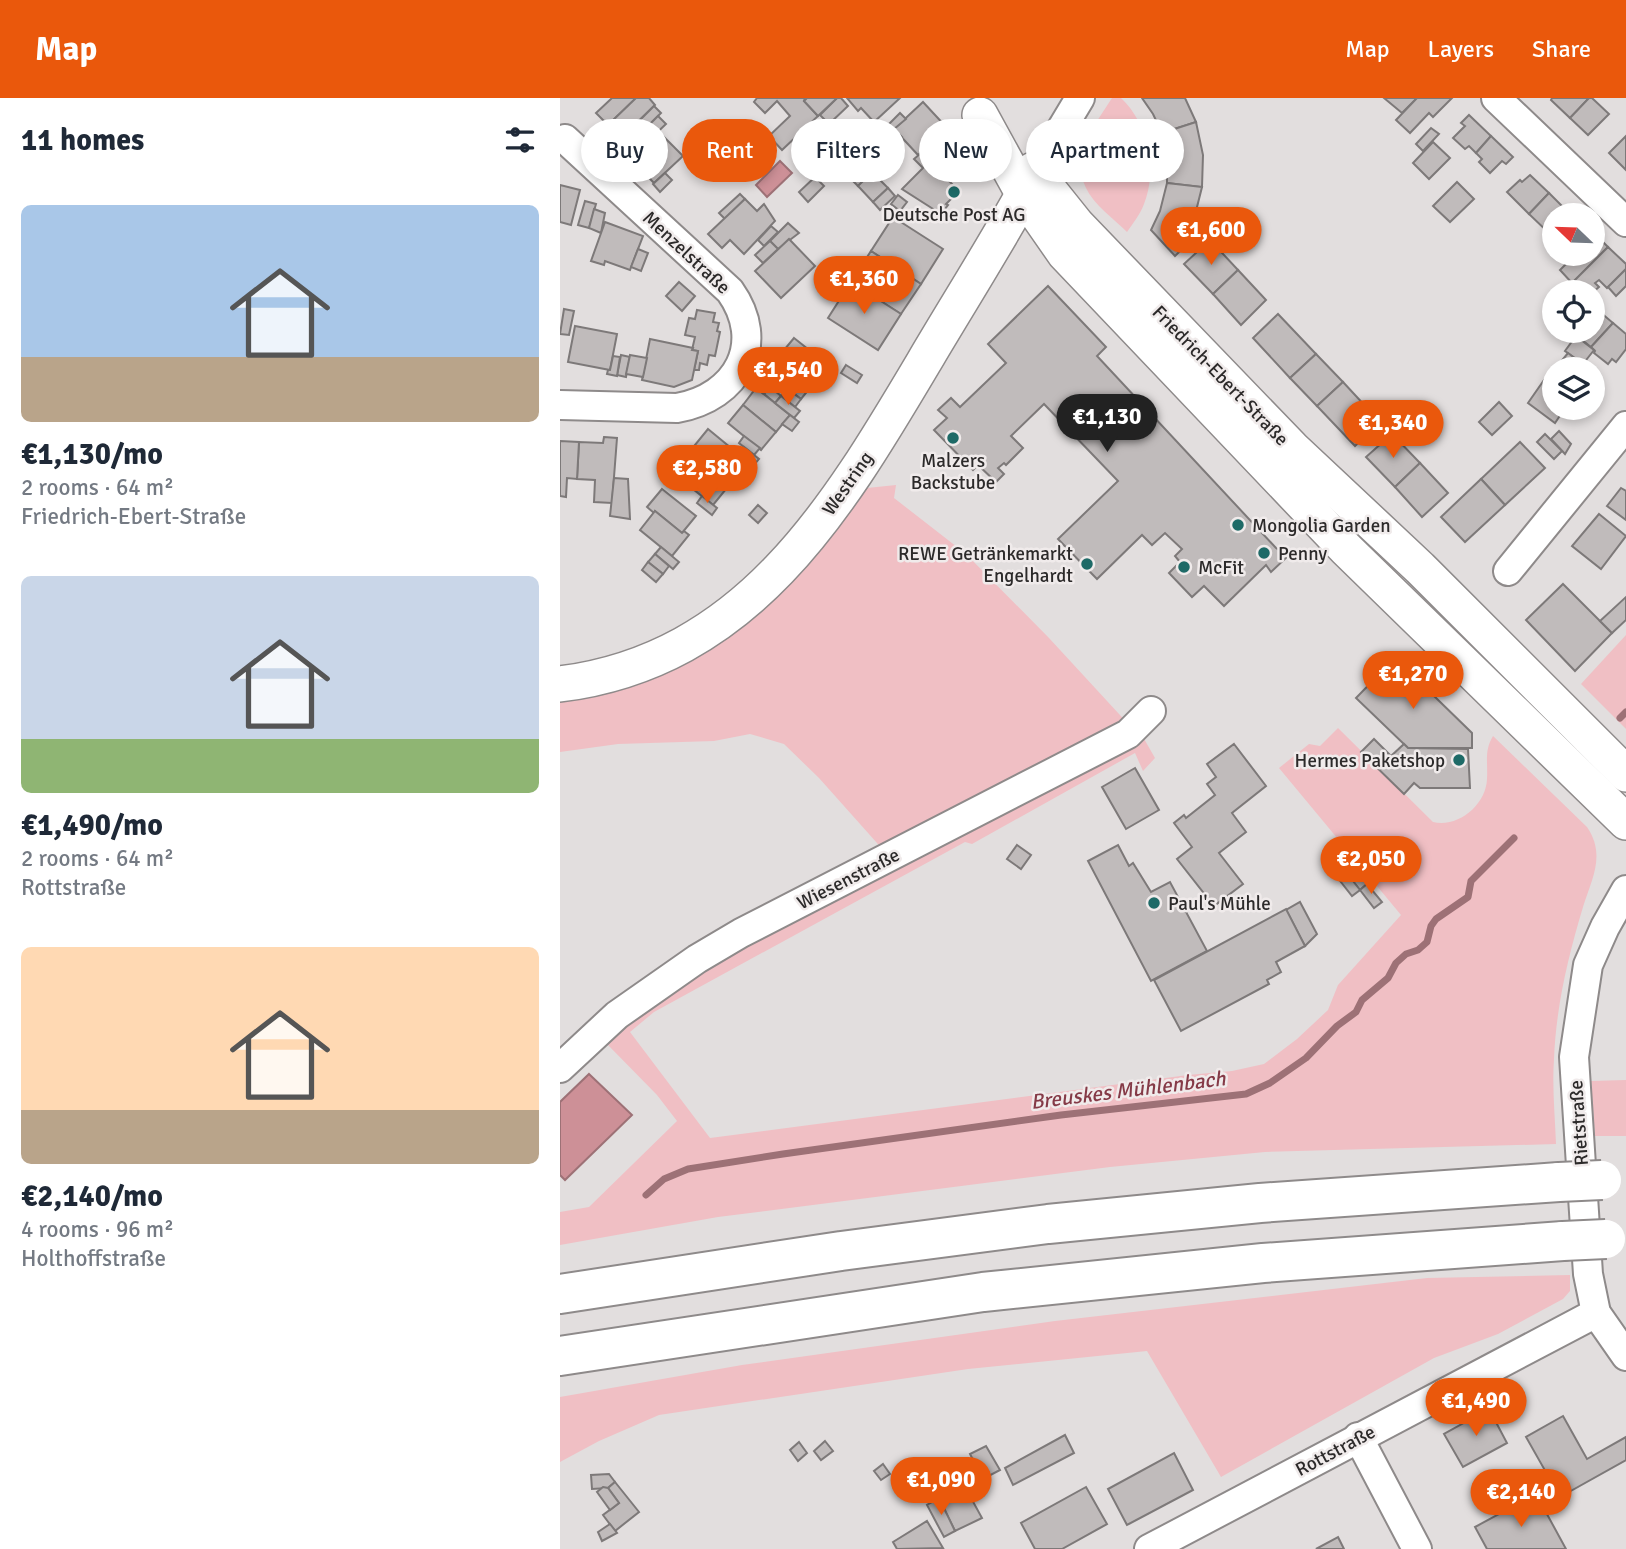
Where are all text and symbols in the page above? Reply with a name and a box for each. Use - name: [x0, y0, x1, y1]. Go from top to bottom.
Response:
- text: Map: [35, 29, 97, 70]
- text: Map: [1345, 34, 1390, 64]
- text: Layers: [1428, 34, 1494, 64]
- text: Share: [1532, 34, 1591, 64]
- chip: Buy: [581, 119, 668, 182]
- chip: Rent: [682, 119, 777, 182]
- chip: Filters: [791, 119, 905, 182]
- chip: New: [919, 119, 1012, 182]
- chip: Apartment: [1026, 119, 1184, 182]
- icon: filters: [501, 121, 539, 159]
- text: 11 homes: [21, 122, 144, 159]
- marker: Deutsche Post AG: [946, 184, 962, 200]
- place label: Deutsche Post AG: [882, 203, 1026, 227]
- north arrow: [1542, 203, 1605, 266]
- map controls: [1542, 203, 1605, 420]
- street label: Menzelstraße: [637, 206, 735, 299]
- pin: €1,600: [1154, 208, 1268, 267]
- text: €1,600: [1177, 215, 1245, 244]
- icon: home: [217, 250, 343, 376]
- pin: €1,360: [807, 256, 921, 316]
- text: €1,360: [830, 264, 898, 293]
- button: locate: [1542, 280, 1605, 343]
- street label: Friedrich-Ebert-Straße: [1147, 300, 1294, 451]
- pin: €1,540: [731, 348, 845, 407]
- text: €1,540: [754, 355, 822, 384]
- button: layers: [1542, 357, 1605, 420]
- pin: €1,130: [1050, 394, 1164, 454]
- pin: €1,340: [1336, 400, 1450, 460]
- text: €1,130: [1073, 402, 1141, 431]
- text: €1,340: [1359, 408, 1427, 437]
- marker: Malzers Backstube: [945, 430, 961, 446]
- text: €1,130/mo: [21, 436, 163, 473]
- pin: €2,580: [650, 446, 764, 505]
- street label: Westring: [817, 447, 879, 520]
- place label: Malzers Backstube: [911, 449, 995, 495]
- text: €2,580: [673, 453, 741, 482]
- text: 2 rooms · 64 m²: [21, 473, 174, 502]
- text: Friedrich-Ebert-Straße: [21, 502, 246, 531]
- place label: Mongolia Garden: [1252, 514, 1391, 538]
- marker: Mongolia Garden: [1230, 517, 1246, 533]
- place label: REWE Getränkemarkt Engelhardt: [898, 542, 1073, 588]
- place label: Penny: [1278, 542, 1327, 566]
- marker: Penny: [1256, 545, 1272, 561]
- marker: REWE Getränkemarkt Engelhardt: [1079, 556, 1095, 572]
- place label: McFit: [1198, 556, 1244, 580]
- marker: McFit: [1176, 559, 1192, 575]
- icon: home: [217, 621, 343, 747]
- pin: €1,270: [1356, 652, 1470, 711]
- text: €1,270: [1379, 659, 1447, 688]
- place label: Hermes Paketshop: [1295, 749, 1445, 773]
- marker: Hermes Paketshop: [1451, 752, 1467, 768]
- text: €1,490/mo: [21, 807, 163, 844]
- pin: €2,050: [1314, 836, 1428, 896]
- street label: Wiesenstraße: [793, 843, 904, 915]
- text: 2 rooms · 64 m²: [21, 844, 174, 873]
- text: €2,050: [1337, 844, 1405, 873]
- text: Rottstraße: [21, 873, 126, 902]
- place label: Paul's Mühle: [1168, 892, 1271, 916]
- marker: Paul's Mühle: [1146, 895, 1162, 911]
- icon: home: [217, 992, 343, 1118]
- water label: Breuskes Mühlenbach: [1029, 1065, 1227, 1115]
- street label: Rietstraße: [1564, 1079, 1594, 1166]
- text: €2,140/mo: [21, 1178, 163, 1215]
- text: 4 rooms · 96 m²: [21, 1215, 174, 1244]
- text: Holthoffstraße: [21, 1244, 166, 1273]
- pin: €1,490: [1419, 1378, 1533, 1438]
- text: €1,490: [1442, 1386, 1510, 1415]
- street label: Rottstraße: [1291, 1420, 1380, 1482]
- pin: €1,090: [884, 1458, 998, 1517]
- text: €1,090: [907, 1465, 975, 1494]
- pin: €2,140: [1464, 1470, 1578, 1529]
- text: €2,140: [1487, 1477, 1555, 1506]

